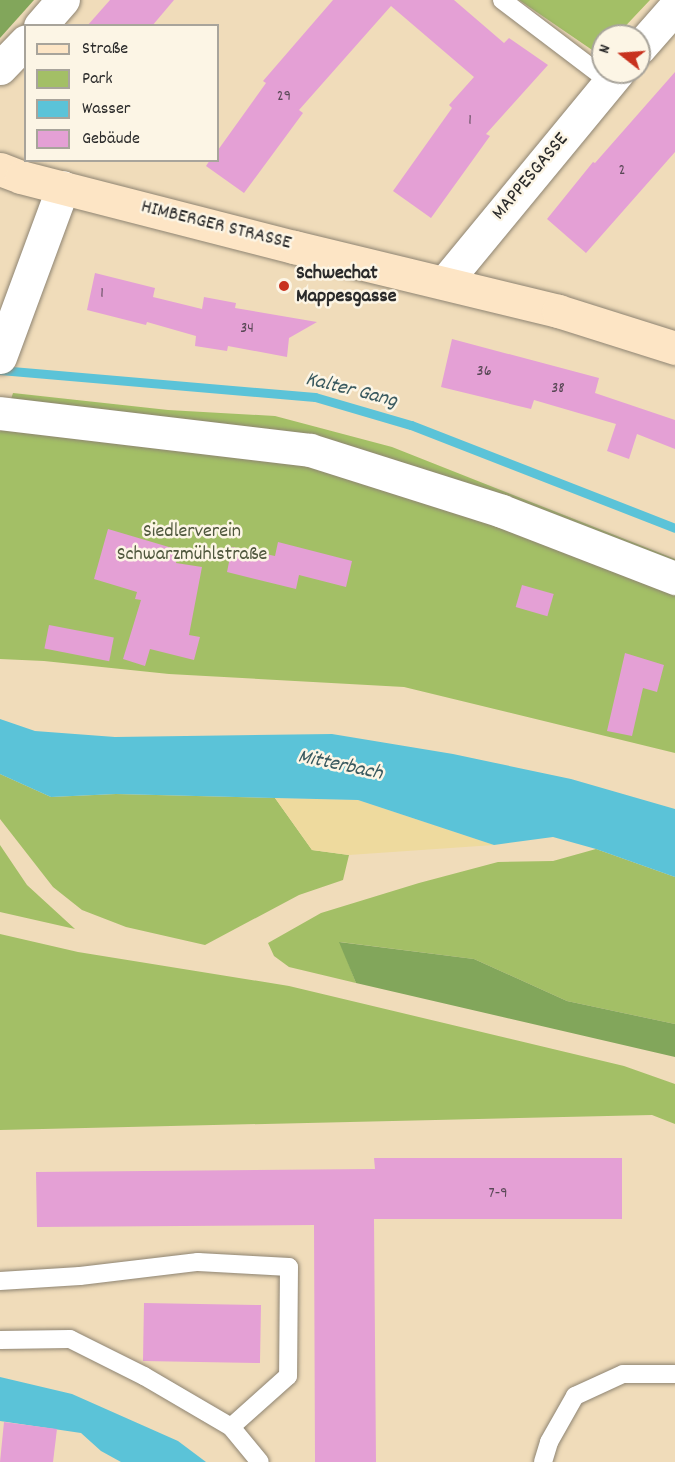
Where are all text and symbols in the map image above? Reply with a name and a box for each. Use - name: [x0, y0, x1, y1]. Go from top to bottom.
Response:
- legend: [24, 24, 219, 162]
- north arrow: [591, 24, 651, 84]
- text: Straße: [82, 37, 128, 62]
- text: N: [593, 42, 617, 56]
- text: Park: [82, 67, 113, 92]
- house number: 29: [277, 87, 291, 107]
- text: Wasser: [82, 97, 131, 122]
- house number: 1: [468, 111, 472, 131]
- text: Gebäude: [82, 127, 140, 152]
- street label: MAPPESGASSE: [488, 129, 574, 225]
- house number: 2: [619, 161, 625, 181]
- street label: HIMBERGER STRASSE: [138, 196, 294, 256]
- place label: Schwechat Mappesgasse: [296, 262, 397, 309]
- marker: Schwechat Mappesgasse: [277, 279, 291, 293]
- house number: 1: [100, 284, 104, 304]
- house number: 34: [240, 319, 254, 339]
- house number: 36: [477, 362, 491, 382]
- water label: Kalter Gang: [303, 367, 399, 415]
- house number: 38: [551, 379, 565, 399]
- park label: Siedlerverein Schwarzmühlstraße: [117, 520, 267, 567]
- water label: Mitterbach: [295, 745, 385, 787]
- house number: 7-9: [489, 1184, 507, 1204]

